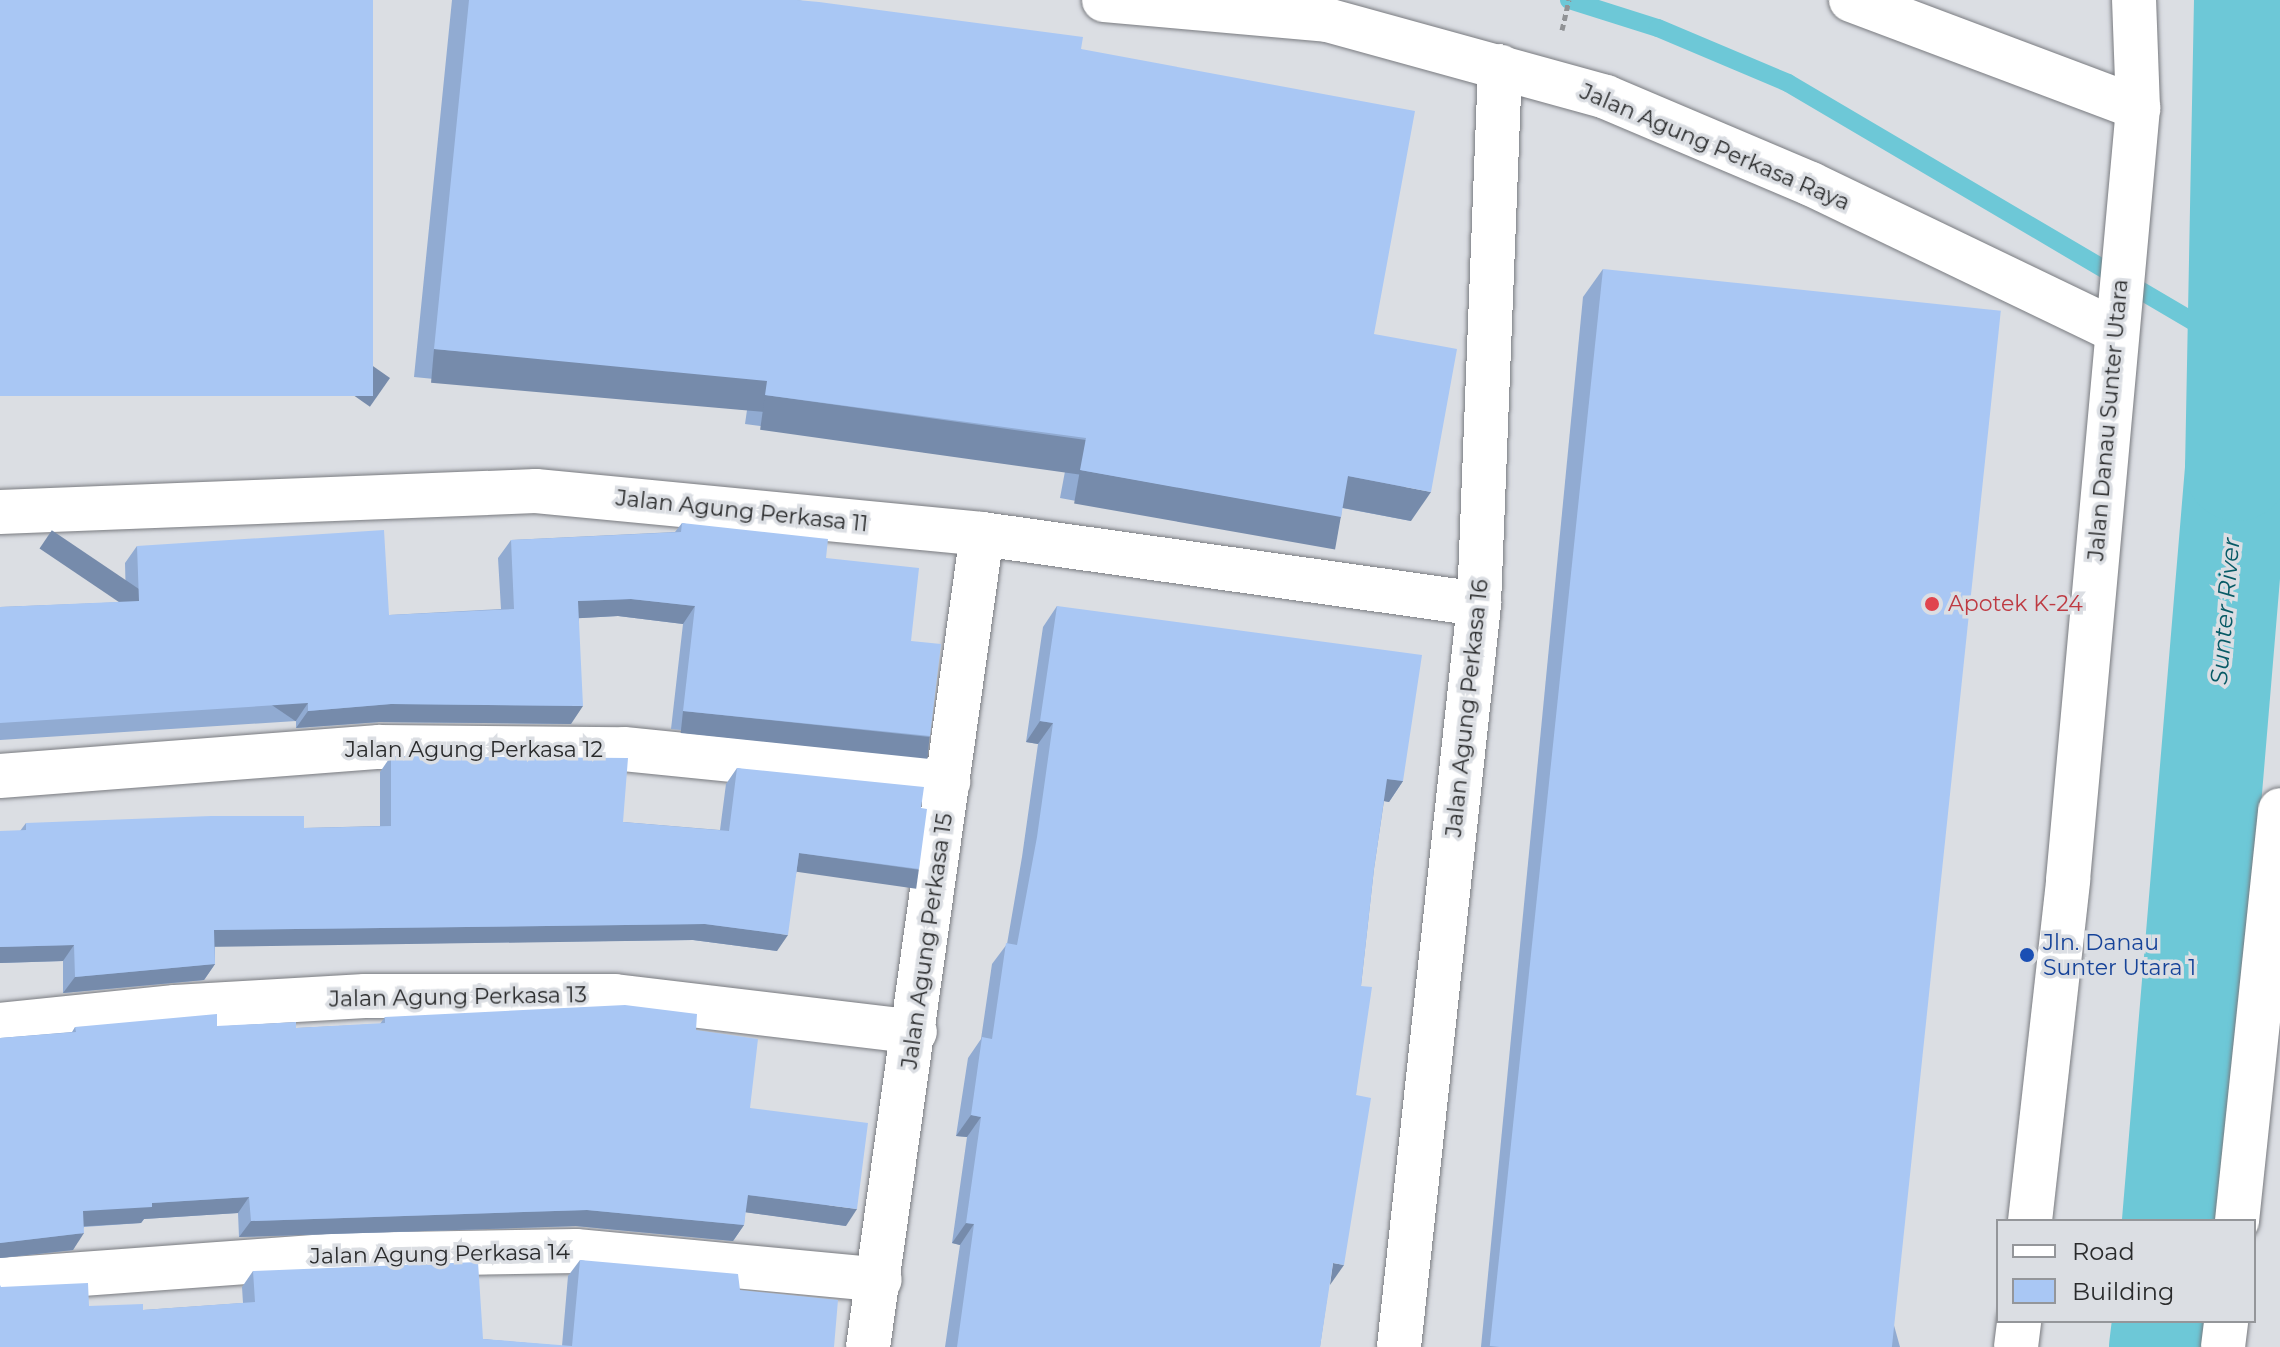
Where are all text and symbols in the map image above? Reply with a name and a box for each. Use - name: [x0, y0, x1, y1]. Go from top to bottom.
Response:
- street label: Jalan Agung Perkasa Raya: [1576, 78, 1854, 216]
- street label: Jalan Danau Sunter Utara: [2083, 278, 2133, 562]
- street label: Jalan Agung Perkasa 11: [615, 485, 869, 537]
- water label: Sunter River: [2204, 536, 2246, 686]
- street label: Jalan Agung Perkasa 16: [1440, 578, 1494, 838]
- place label: Apotek K-24: [1948, 591, 2083, 617]
- marker: Apotek K-24: [1923, 595, 1941, 613]
- street label: Jalan Agung Perkasa 12: [345, 737, 603, 763]
- street label: Jalan Agung Perkasa 15: [896, 811, 958, 1071]
- place label: Jln. Danau Sunter Utara 1: [2043, 929, 2196, 980]
- marker: Jln. Danau Sunter Utara 1: [2018, 946, 2036, 964]
- street label: Jalan Agung Perkasa 13: [329, 982, 587, 1012]
- legend: [1996, 1219, 2256, 1323]
- text: Road: [2072, 1237, 2135, 1266]
- street label: Jalan Agung Perkasa 14: [310, 1239, 570, 1269]
- text: Building: [2072, 1277, 2175, 1306]

